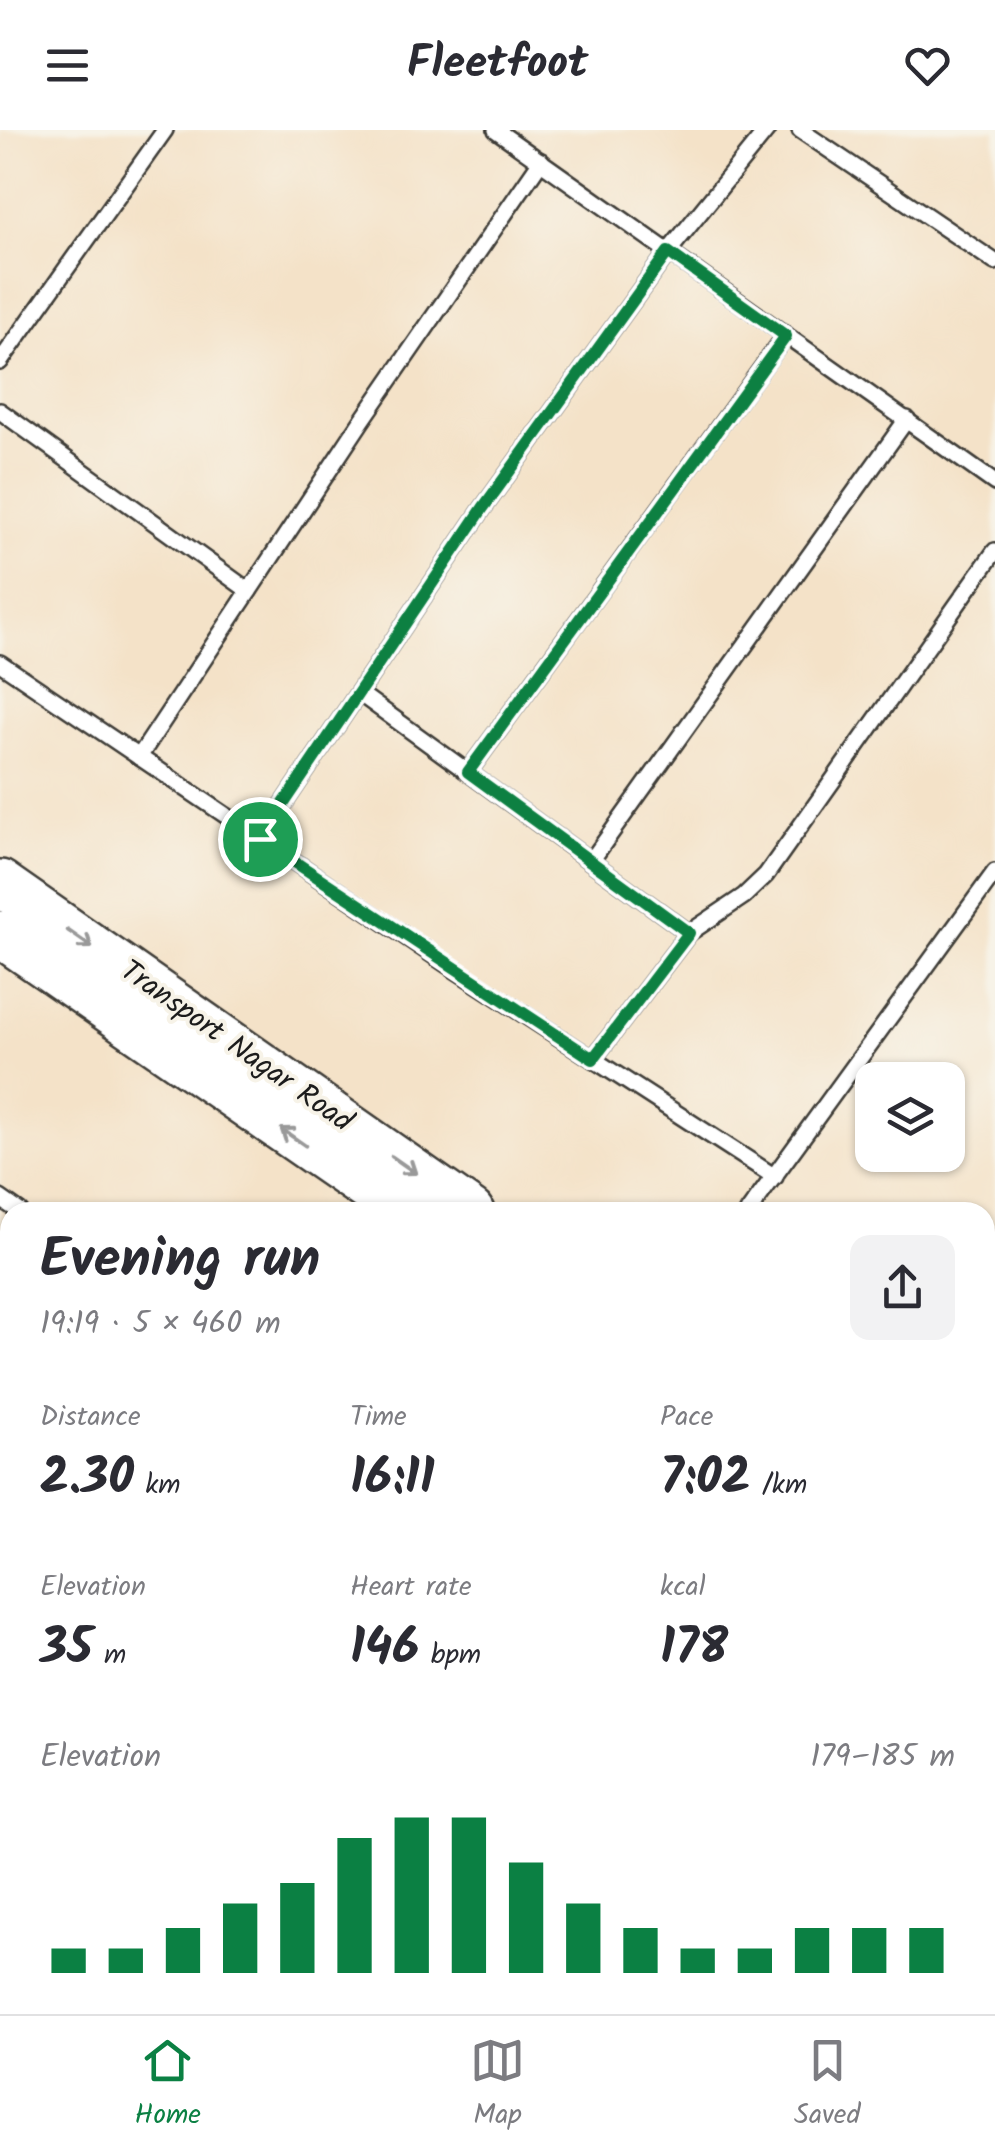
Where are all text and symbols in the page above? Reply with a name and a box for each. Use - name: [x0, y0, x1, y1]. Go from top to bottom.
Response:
- text: Fleetfoot: [407, 29, 588, 101]
- icon: menu: [40, 38, 95, 93]
- icon: heart: [900, 38, 955, 93]
- pin: [218, 797, 303, 882]
- icon: arrive: [233, 812, 288, 867]
- one-way arrow: [66, 928, 94, 949]
- street label: Transport Nagar Road: [110, 948, 363, 1146]
- map controls: [855, 1062, 965, 1172]
- button: layers: [855, 1062, 965, 1172]
- one-way arrow: [280, 1127, 307, 1148]
- one-way arrow: [390, 1154, 417, 1175]
- text: Evening run: [40, 1218, 320, 1305]
- button: share: [850, 1235, 955, 1340]
- text: 19:19 · 5 × 460 m: [40, 1299, 281, 1350]
- text: Distance: [40, 1395, 141, 1440]
- text: Time: [350, 1395, 407, 1440]
- text: Pace: [660, 1395, 713, 1440]
- text: 2.30: [40, 1440, 134, 1520]
- text: 16:11: [350, 1440, 435, 1520]
- text: 7:02: [660, 1440, 751, 1520]
- text: km: [134, 1463, 181, 1508]
- text: /km: [751, 1463, 807, 1508]
- text: Elevation: [40, 1565, 146, 1610]
- text: Heart rate: [350, 1565, 472, 1610]
- text: kcal: [660, 1565, 706, 1610]
- text: 35: [40, 1610, 93, 1690]
- text: 146: [350, 1610, 419, 1690]
- text: 178: [660, 1610, 728, 1690]
- text: m: [93, 1633, 126, 1678]
- text: bpm: [419, 1633, 481, 1678]
- text: Elevation: [40, 1732, 161, 1783]
- text: 179–185 m: [810, 1732, 955, 1783]
- tab: Home: [135, 2033, 201, 2138]
- tab: Map: [470, 2033, 525, 2138]
- tab: Saved: [794, 2033, 860, 2138]

